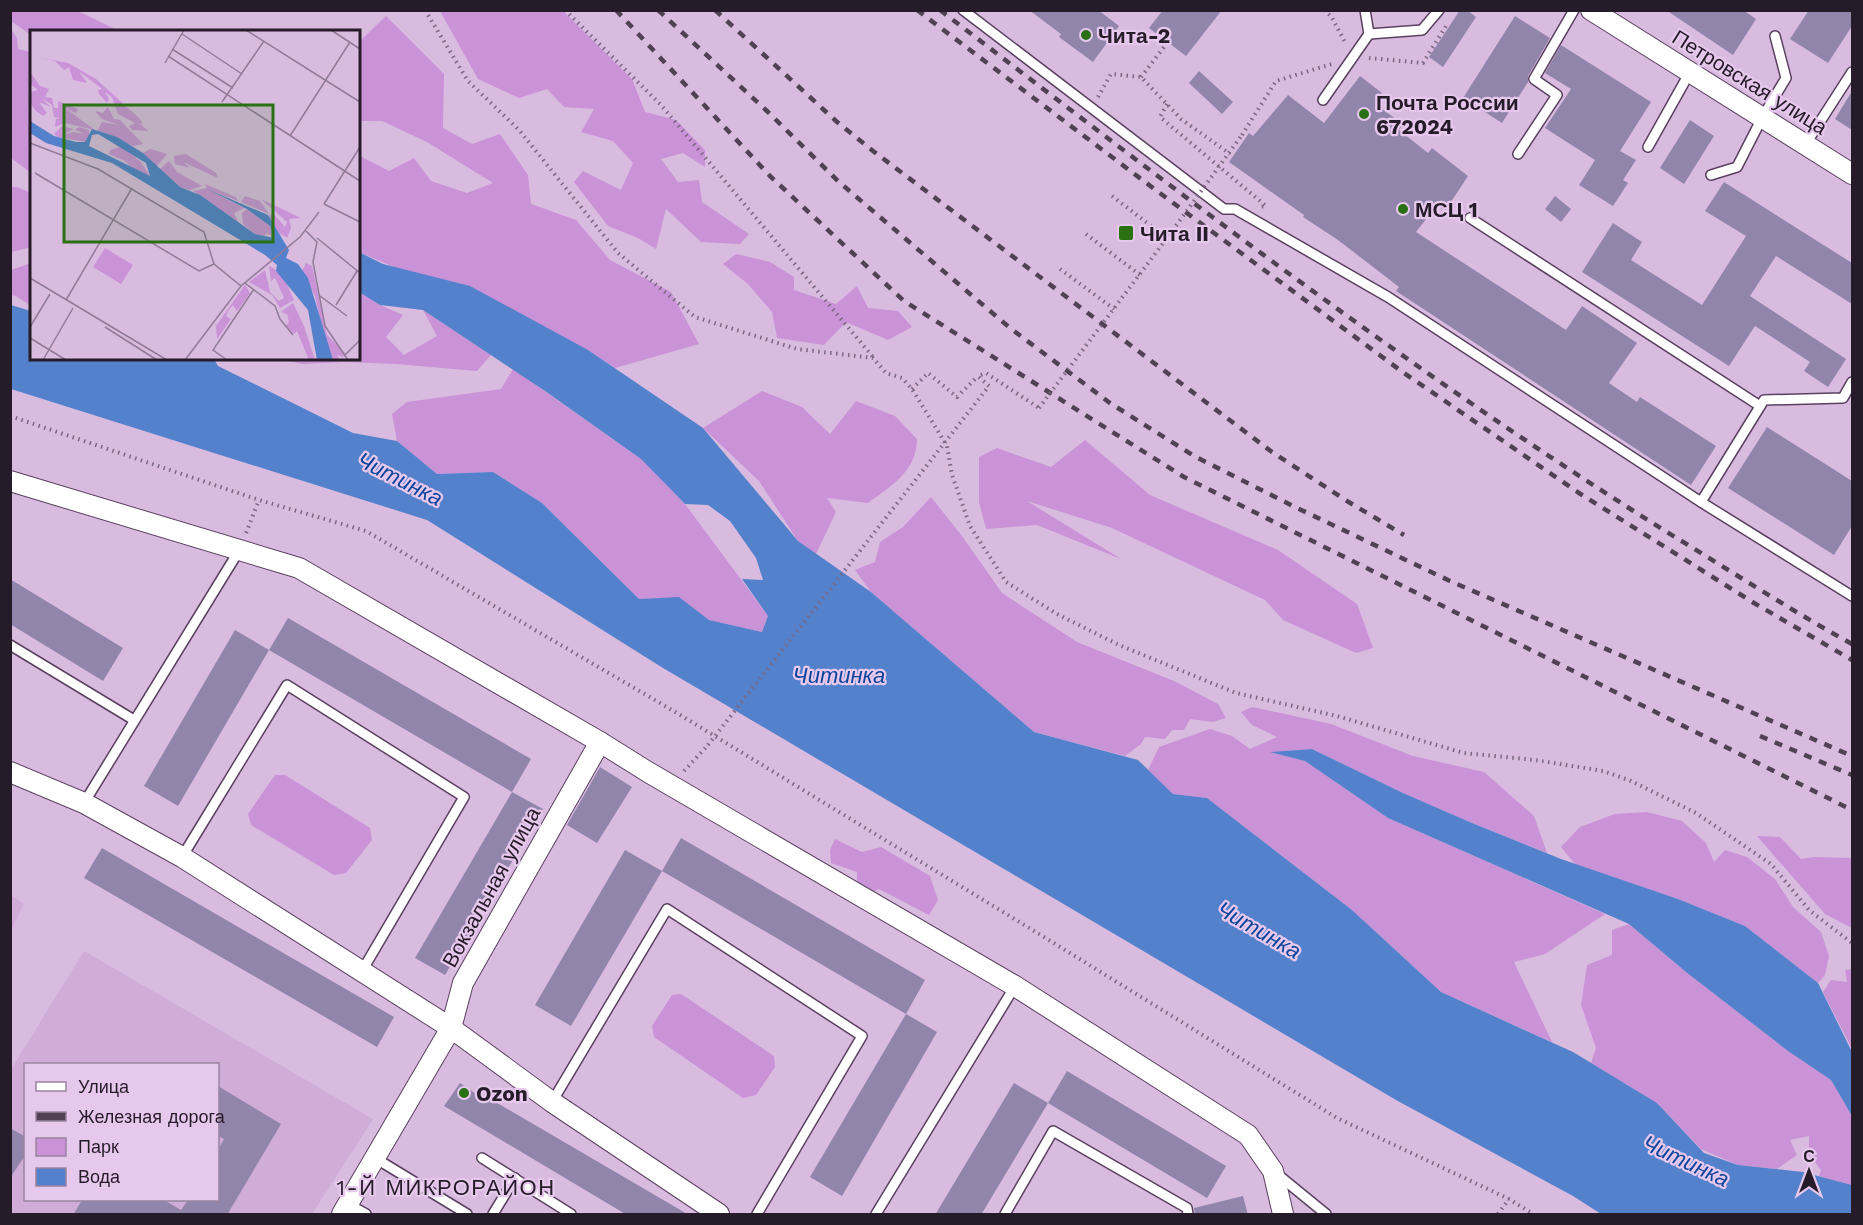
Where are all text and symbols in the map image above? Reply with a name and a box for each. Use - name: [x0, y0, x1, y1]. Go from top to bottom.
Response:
- place label: Чита-2: [1098, 23, 1170, 48]
- street label: Петровская улица: [1668, 24, 1832, 140]
- marker: Чита-2: [1079, 28, 1093, 42]
- inset map: [30, 30, 360, 360]
- place label: Почта России 672024: [1376, 90, 1519, 139]
- marker: Почта России 672024: [1357, 107, 1371, 121]
- place label: МСЦ 1: [1415, 197, 1478, 222]
- marker: МСЦ 1: [1396, 202, 1410, 216]
- place label: Чита II: [1140, 221, 1209, 246]
- marker: Чита II: [1117, 224, 1135, 242]
- water label: Читинка: [353, 447, 447, 511]
- water label: Читинка: [793, 663, 885, 688]
- street label: Вокзальная улица: [437, 802, 546, 971]
- water label: Читинка: [1213, 896, 1305, 964]
- legend: [24, 1063, 219, 1201]
- text: Улица: [78, 1076, 130, 1097]
- place label: Ozon: [476, 1081, 528, 1106]
- marker: Ozon: [457, 1086, 471, 1100]
- text: Железная дорога: [78, 1106, 226, 1127]
- water label: Читинка: [1639, 1130, 1733, 1192]
- text: Парк: [78, 1136, 119, 1157]
- north arrow: [1779, 1141, 1839, 1201]
- text: С: [1803, 1147, 1815, 1166]
- text: Вода: [78, 1166, 121, 1187]
- district label: 1-Й МИКРОРАЙОН: [336, 1175, 556, 1200]

